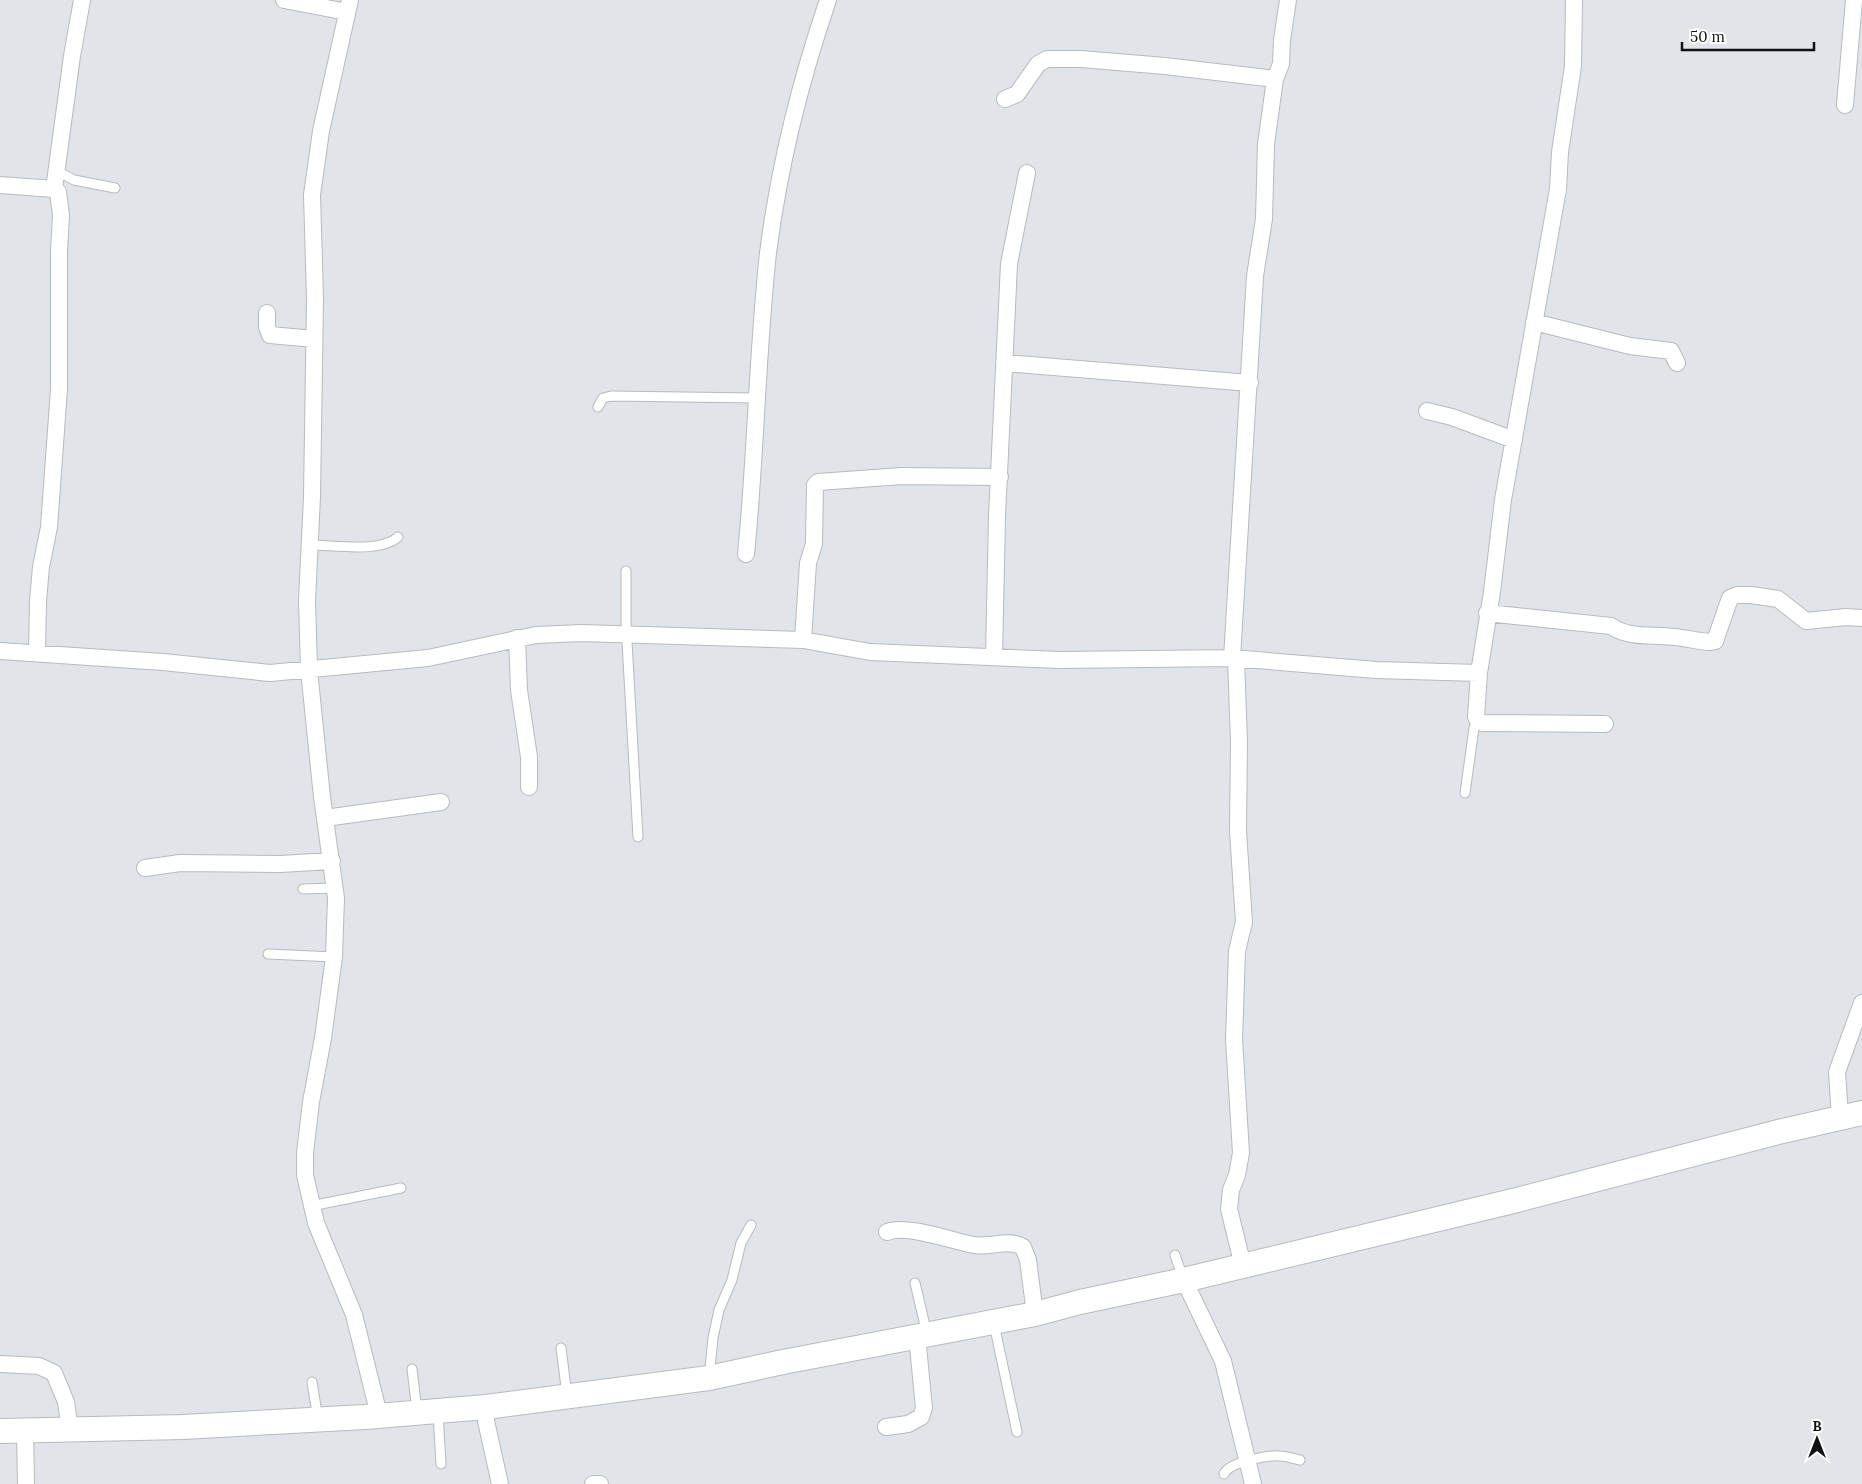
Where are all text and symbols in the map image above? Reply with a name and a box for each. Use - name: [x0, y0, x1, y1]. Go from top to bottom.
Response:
- scale bar: [1682, 20, 1814, 52]
- text: 50 m: [1690, 27, 1725, 46]
- north arrow: [1792, 1414, 1842, 1464]
- text: B: [1812, 1417, 1822, 1435]

